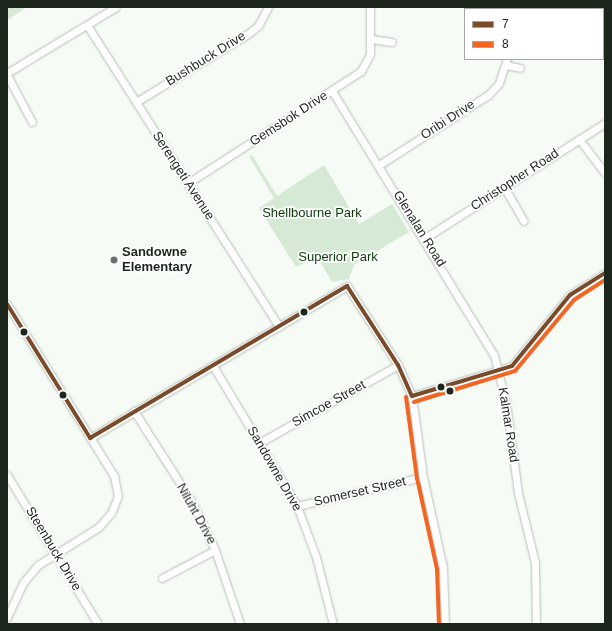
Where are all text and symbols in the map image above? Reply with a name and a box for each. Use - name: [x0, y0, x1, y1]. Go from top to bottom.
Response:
- legend: [464, 8, 604, 60]
- text: 7: [502, 17, 509, 31]
- street label: Bushbuck Drive: [163, 28, 249, 90]
- text: 8: [502, 37, 509, 51]
- street label: Gemsbok Drive: [247, 88, 331, 150]
- street label: Oribi Drive: [418, 97, 478, 143]
- street label: Serengeti Avenue: [148, 129, 218, 223]
- street label: Christopher Road: [468, 146, 562, 214]
- street label: Glenalan Road: [389, 188, 449, 270]
- park label: Shellbourne Park: [262, 205, 362, 221]
- place label: Sandowne Elementary: [122, 245, 192, 276]
- park label: Superior Park: [298, 249, 378, 265]
- marker: Sandowne Elementary: [109, 255, 119, 265]
- unlabelled marker: [299, 307, 309, 317]
- unlabelled marker: [19, 327, 29, 337]
- street label: Simcoe Street: [290, 377, 368, 431]
- unlabelled marker: [436, 382, 446, 392]
- unlabelled marker: [445, 386, 455, 396]
- street label: Kalmar Road: [494, 386, 522, 464]
- unlabelled marker: [58, 390, 68, 400]
- street label: Sandowne Drive: [243, 424, 305, 514]
- street label: Somerset Street: [312, 474, 408, 510]
- street label: Niluht Drive: [173, 481, 219, 547]
- street label: Steenbuck Drive: [22, 504, 84, 594]

